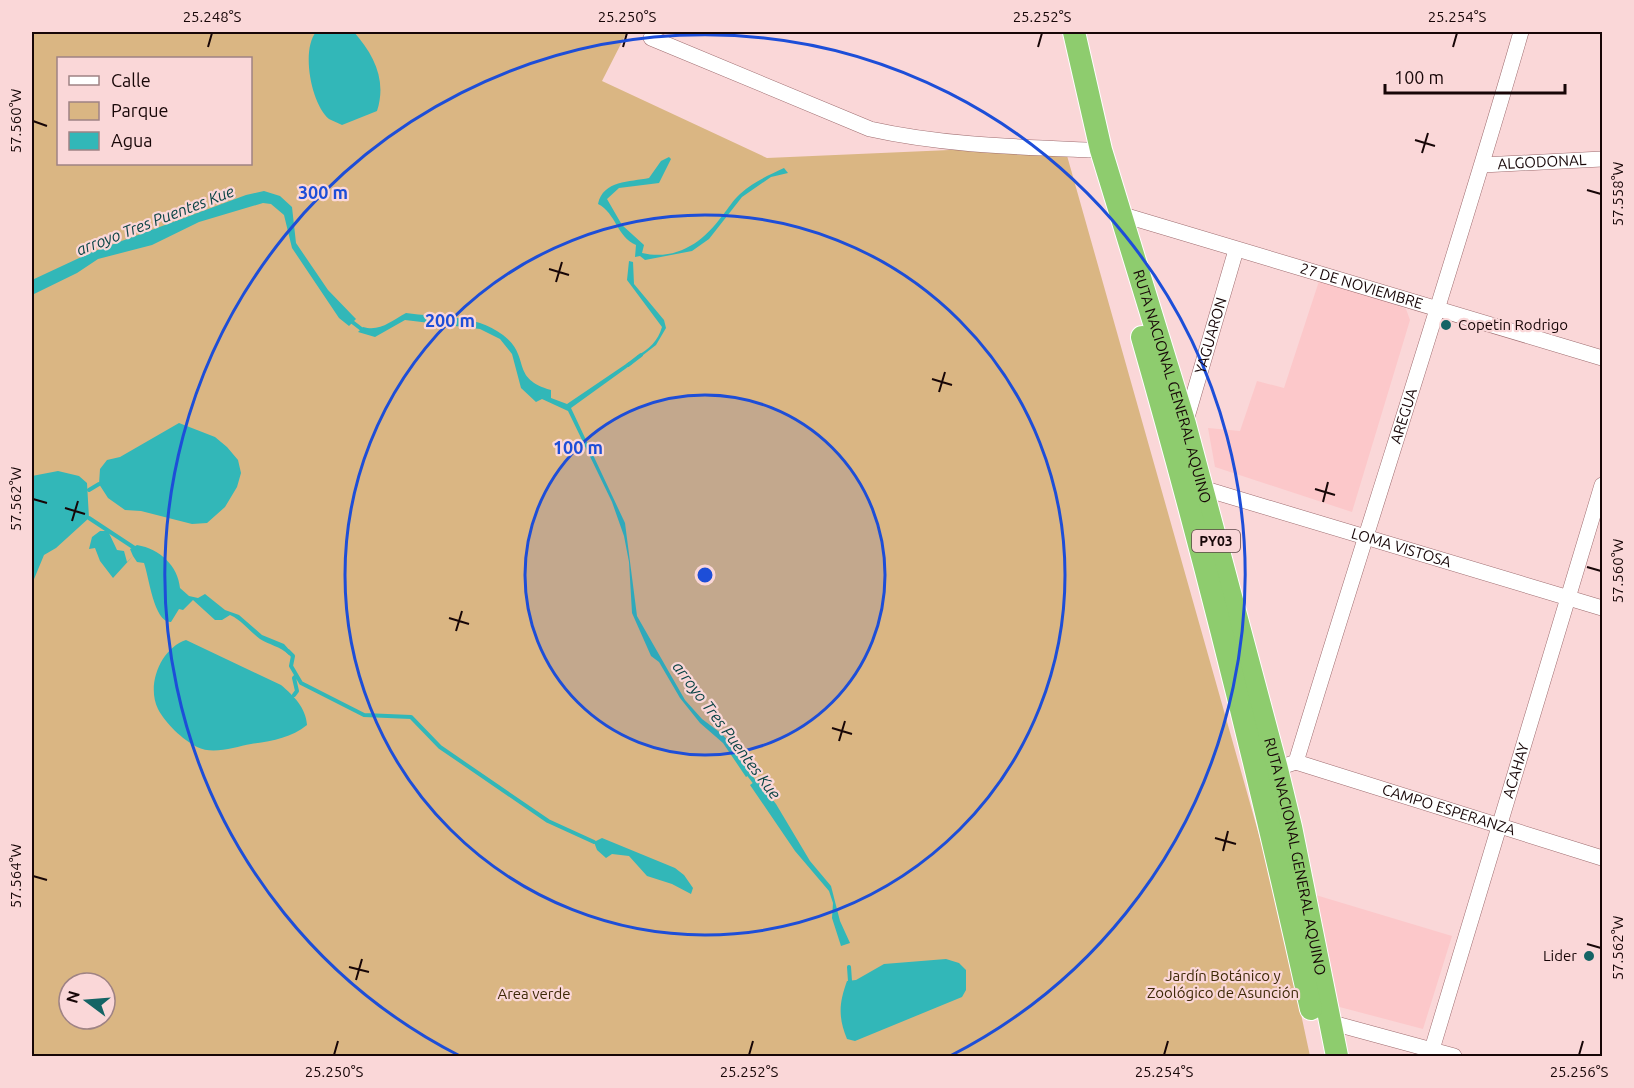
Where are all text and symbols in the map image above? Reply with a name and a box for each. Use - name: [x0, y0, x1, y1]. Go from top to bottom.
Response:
- text: 25.248°S: [183, 8, 241, 25]
- text: 25.250°S: [598, 8, 656, 25]
- text: 25.252°S: [1013, 8, 1071, 25]
- text: 25.254°S: [1428, 8, 1486, 25]
- legend: [57, 57, 252, 165]
- scale bar: [1385, 57, 1565, 95]
- text: 100 m: [1394, 67, 1444, 87]
- text: Calle: [111, 70, 151, 90]
- text: 57.560°W: [7, 89, 24, 153]
- text: Parque: [111, 100, 168, 120]
- text: Agua: [111, 130, 153, 150]
- street label: ALGODONAL: [1497, 151, 1587, 172]
- text: 57.558°W: [1609, 162, 1626, 226]
- water label: arroyo Tres Puentes Kue: [74, 182, 236, 258]
- text: 300 m: [298, 182, 348, 202]
- street label: 27 DE NOVIEMBRE: [1298, 259, 1425, 312]
- street label: RUTA NACIONAL GENERAL AQUINO: [1130, 267, 1215, 505]
- street label: YAGUARON: [1191, 295, 1230, 376]
- text: 200 m: [425, 310, 475, 330]
- place label: Copetin Rodrigo: [1458, 316, 1568, 333]
- marker: Copetin Rodrigo: [1439, 318, 1453, 332]
- street label: AREGUA: [1387, 386, 1420, 446]
- text: 100 m: [553, 437, 603, 457]
- text: 57.562°W: [7, 467, 24, 531]
- street label: LOMA VISTOSA: [1349, 524, 1454, 570]
- road number: PY03: [1192, 530, 1240, 552]
- text: 57.560°W: [1609, 539, 1626, 603]
- centre of rings: [695, 565, 715, 585]
- water label: arroyo Tres Puentes Kue: [669, 658, 785, 802]
- street label: RUTA NACIONAL GENERAL AQUINO: [1261, 736, 1330, 977]
- street label: ACAHAY: [1499, 741, 1532, 800]
- street label: CAMPO ESPERANZA: [1380, 781, 1518, 838]
- text: 57.564°W: [7, 844, 24, 908]
- text: 57.562°W: [1609, 916, 1626, 980]
- place label: Lider: [1543, 947, 1577, 964]
- marker: Lider: [1582, 949, 1596, 963]
- park label: Jardín Botánico y Zoológico de Asunción: [1147, 967, 1299, 1001]
- north arrow: [57, 971, 117, 1031]
- park label: Area verde: [497, 985, 571, 1002]
- text: N: [62, 989, 83, 1005]
- text: 25.250°S: [305, 1063, 363, 1080]
- text: 25.252°S: [720, 1063, 778, 1080]
- text: 25.254°S: [1135, 1063, 1193, 1080]
- text: 25.256°S: [1550, 1063, 1608, 1080]

